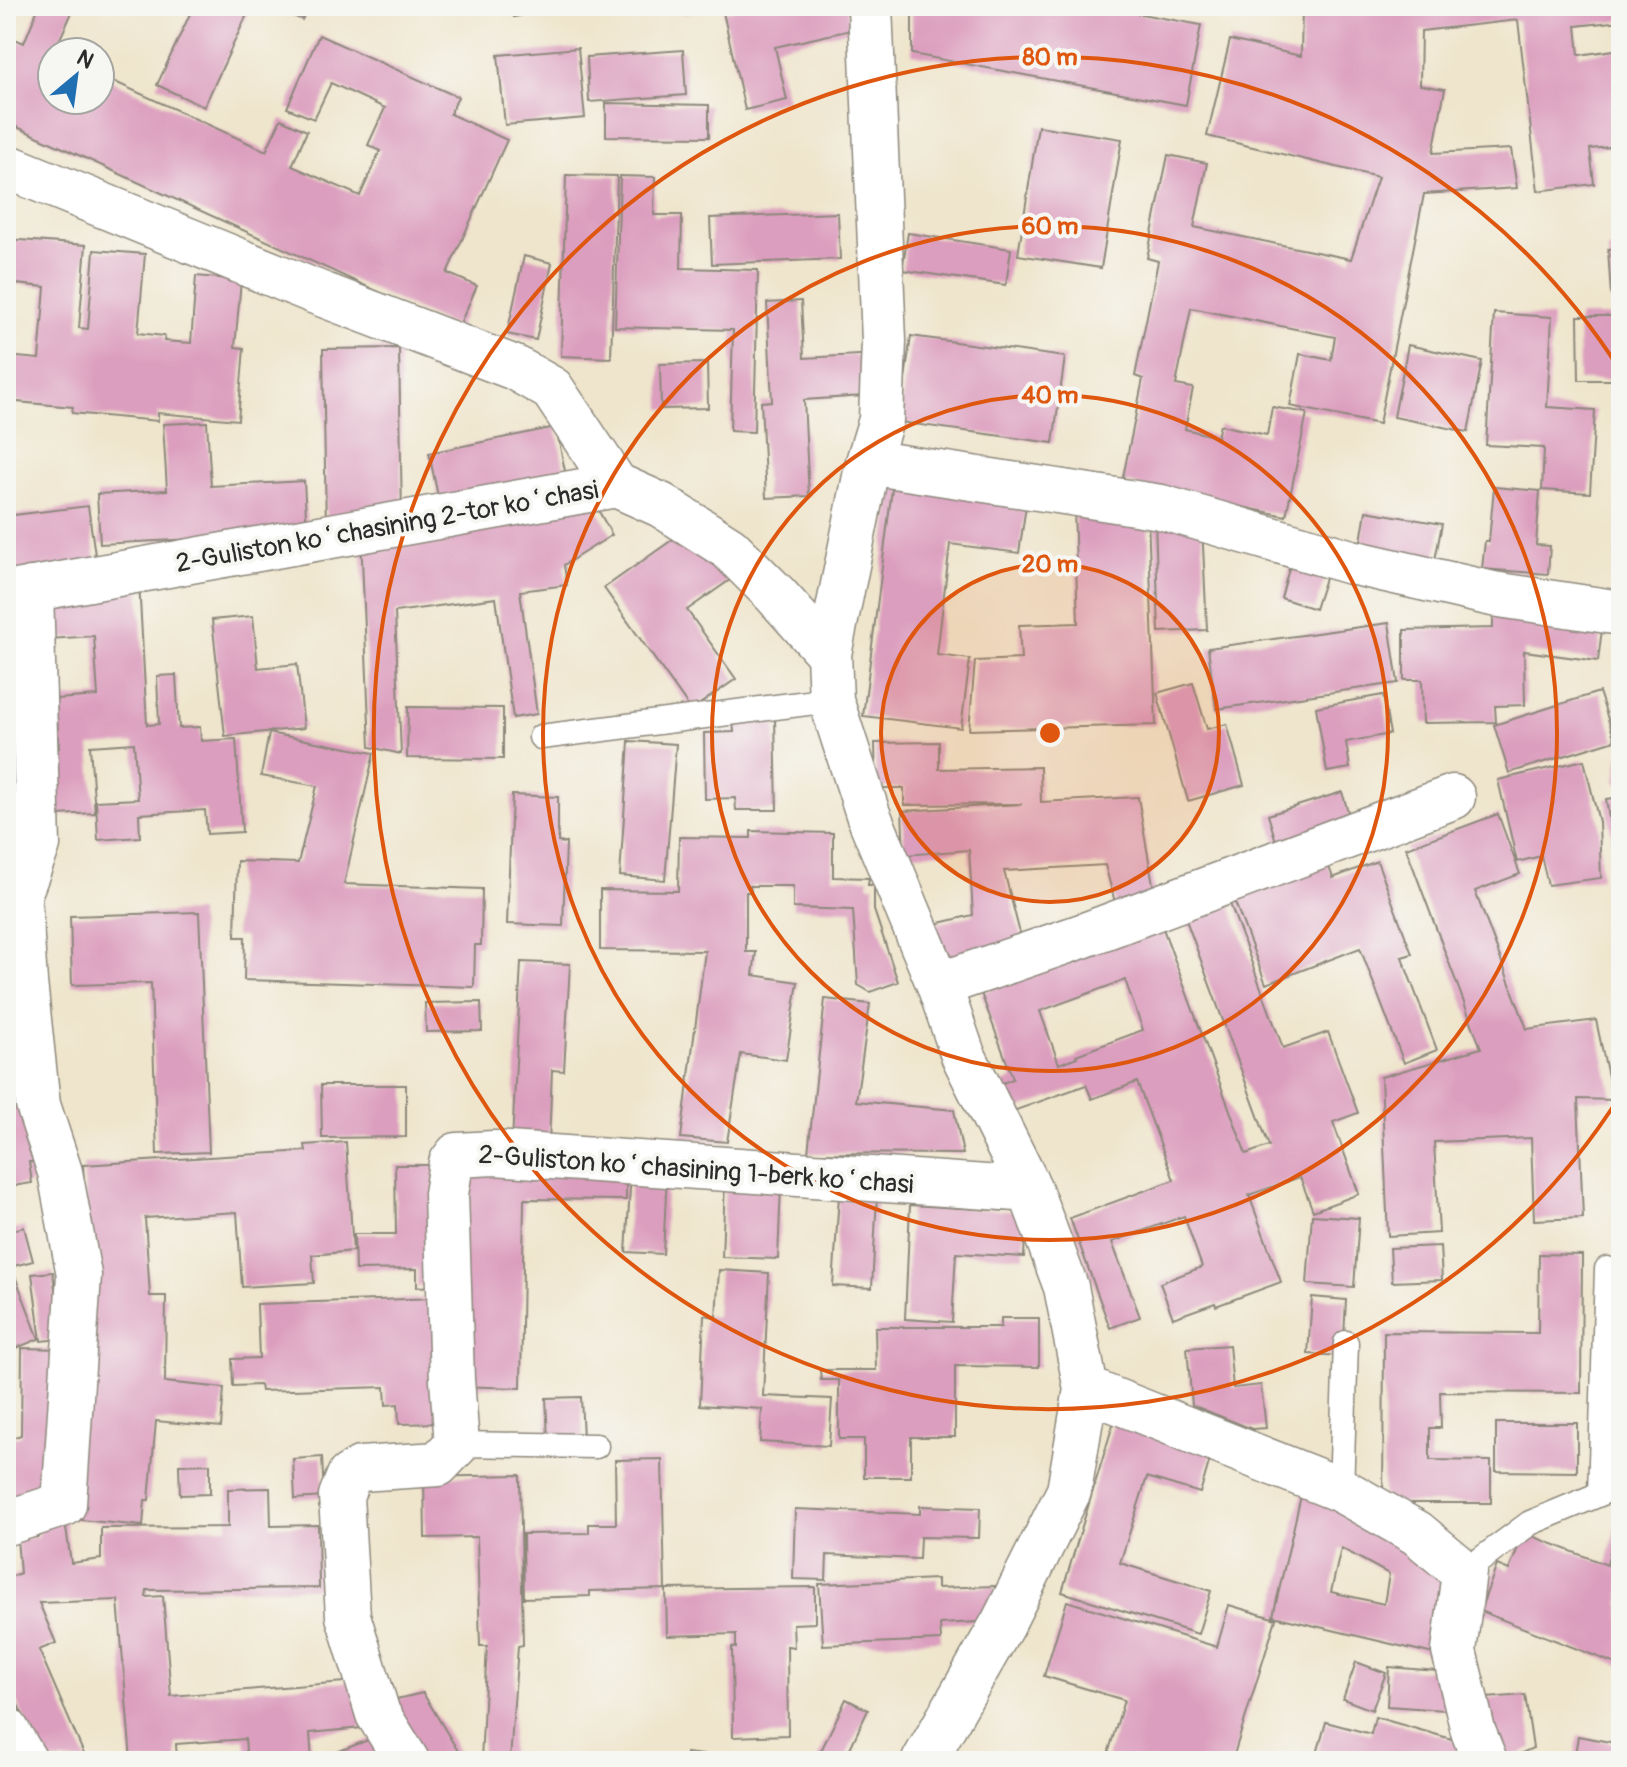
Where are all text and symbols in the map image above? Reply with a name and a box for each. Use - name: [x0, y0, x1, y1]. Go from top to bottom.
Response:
- north arrow: [36, 36, 116, 116]
- text: 80 m: [1022, 43, 1078, 72]
- text: N: [72, 44, 99, 75]
- text: 60 m: [1022, 212, 1078, 241]
- text: 40 m: [1022, 381, 1078, 410]
- street label: 2-Guliston koʻchasining 2-tor koʻchasi: [173, 474, 601, 580]
- text: 20 m: [1022, 550, 1078, 579]
- centre of rings: [1036, 719, 1064, 747]
- street label: 2-Guliston koʻchasining 1-berk koʻchasi: [477, 1139, 915, 1201]

